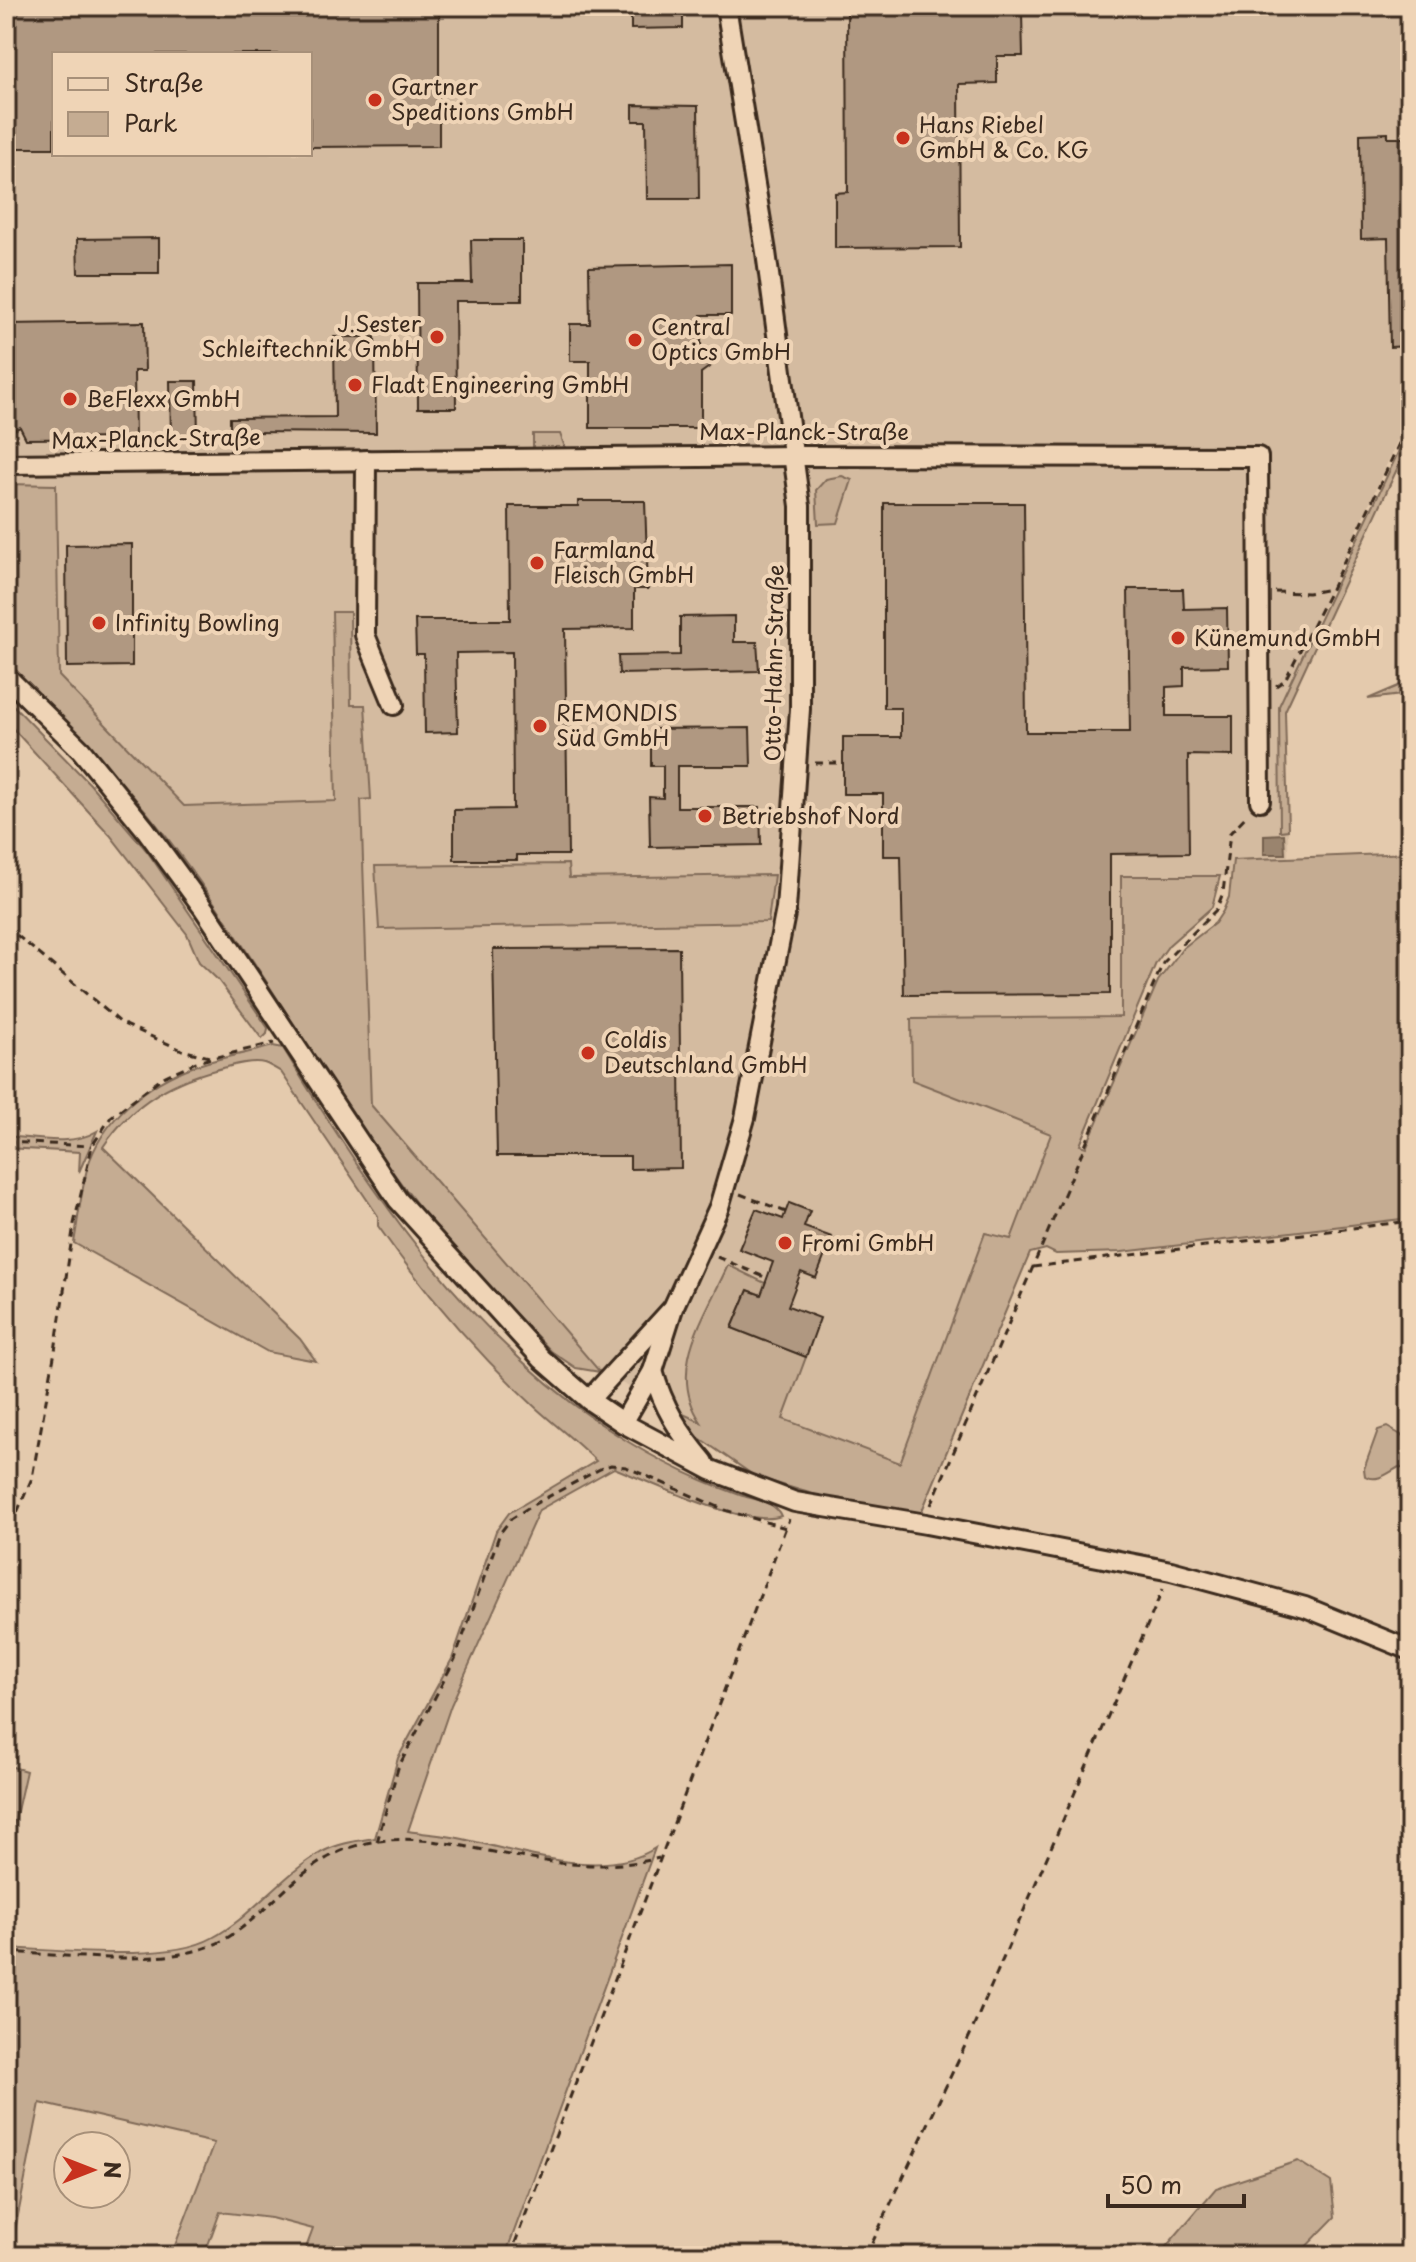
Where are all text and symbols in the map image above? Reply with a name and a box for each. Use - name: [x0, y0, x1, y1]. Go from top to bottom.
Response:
- legend: [52, 52, 312, 156]
- text: Straße: [124, 64, 203, 100]
- place label: Gartner Speditions GmbH: [391, 69, 574, 127]
- marker: Gartner Speditions GmbH: [366, 91, 384, 109]
- text: Park: [124, 104, 178, 140]
- place label: Hans Riebel GmbH & Co. KG: [919, 107, 1089, 165]
- marker: Hans Riebel GmbH & Co. KG: [894, 129, 912, 147]
- place label: J.Sester Schleiftechnik GmbH: [201, 306, 422, 364]
- place label: Central Optics GmbH: [651, 309, 791, 367]
- marker: J.Sester Schleiftechnik GmbH: [428, 328, 446, 346]
- marker: Central Optics GmbH: [626, 331, 644, 349]
- place label: Fladt Engineering GmbH: [371, 367, 629, 400]
- marker: Fladt Engineering GmbH: [346, 376, 364, 394]
- place label: BeFlexx GmbH: [86, 381, 241, 414]
- marker: BeFlexx GmbH: [61, 390, 79, 408]
- street label: Max-Planck-Straße: [699, 414, 909, 447]
- street label: Max-Planck-Straße: [51, 419, 261, 456]
- place label: Farmland Fleisch GmbH: [553, 532, 694, 590]
- marker: Farmland Fleisch GmbH: [528, 554, 546, 572]
- street label: Otto-Hahn-Straße: [754, 564, 791, 762]
- place label: Infinity Bowling: [115, 605, 280, 638]
- marker: Infinity Bowling: [90, 614, 108, 632]
- place label: Künemund GmbH: [1194, 620, 1381, 653]
- marker: Künemund GmbH: [1169, 629, 1187, 647]
- place label: REMONDIS Süd GmbH: [556, 695, 678, 753]
- marker: REMONDIS Süd GmbH: [531, 717, 549, 735]
- place label: Betriebshof Nord: [721, 798, 900, 831]
- marker: Betriebshof Nord: [696, 807, 714, 825]
- place label: Coldis Deutschland GmbH: [604, 1022, 808, 1080]
- marker: Coldis Deutschland GmbH: [579, 1044, 597, 1062]
- place label: Fromi GmbH: [801, 1225, 934, 1258]
- marker: Fromi GmbH: [776, 1234, 794, 1252]
- north arrow: [52, 2130, 132, 2210]
- scale bar: [1108, 2158, 1244, 2208]
- text: N: [97, 2161, 130, 2179]
- text: 50 m: [1120, 2166, 1182, 2202]

